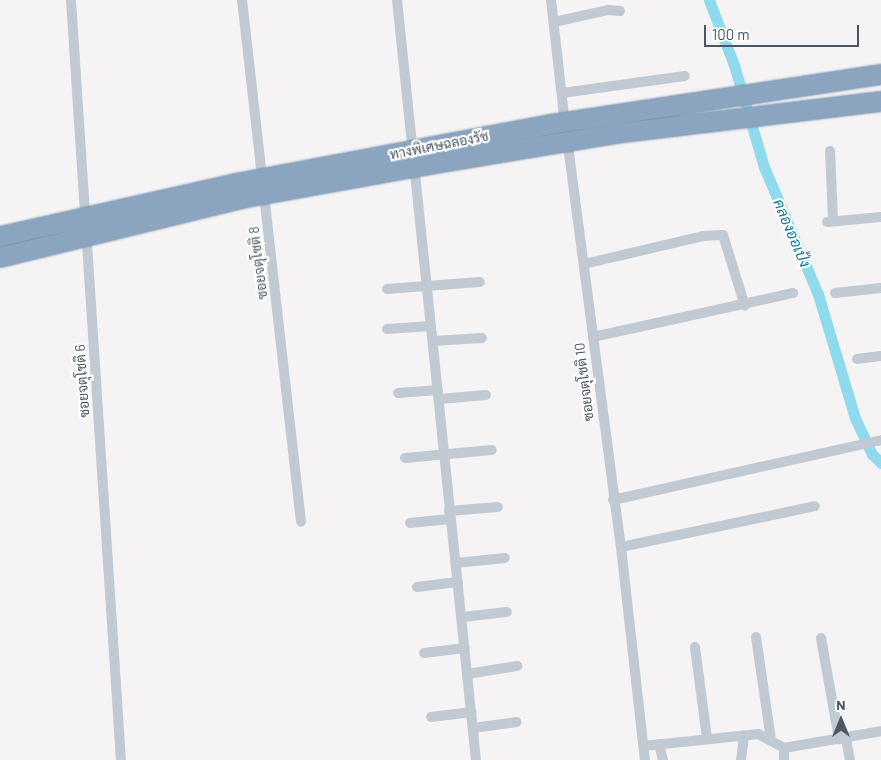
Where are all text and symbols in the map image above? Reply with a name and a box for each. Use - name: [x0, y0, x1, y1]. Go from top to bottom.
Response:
- scale bar: [706, 15, 861, 47]
- text: 100 m: [712, 25, 750, 43]
- street label: ทางพิเศษฉลองรัช: [388, 127, 490, 163]
- water label: คลองออเป้ง: [770, 196, 814, 270]
- street label: ซอยจตุโชติ 8: [245, 225, 271, 301]
- street label: ซอยจตุโชติ 10: [571, 342, 597, 422]
- street label: ซอยจตุโชติ 6: [71, 344, 93, 418]
- north arrow: [816, 695, 866, 745]
- text: N: [836, 696, 846, 713]

